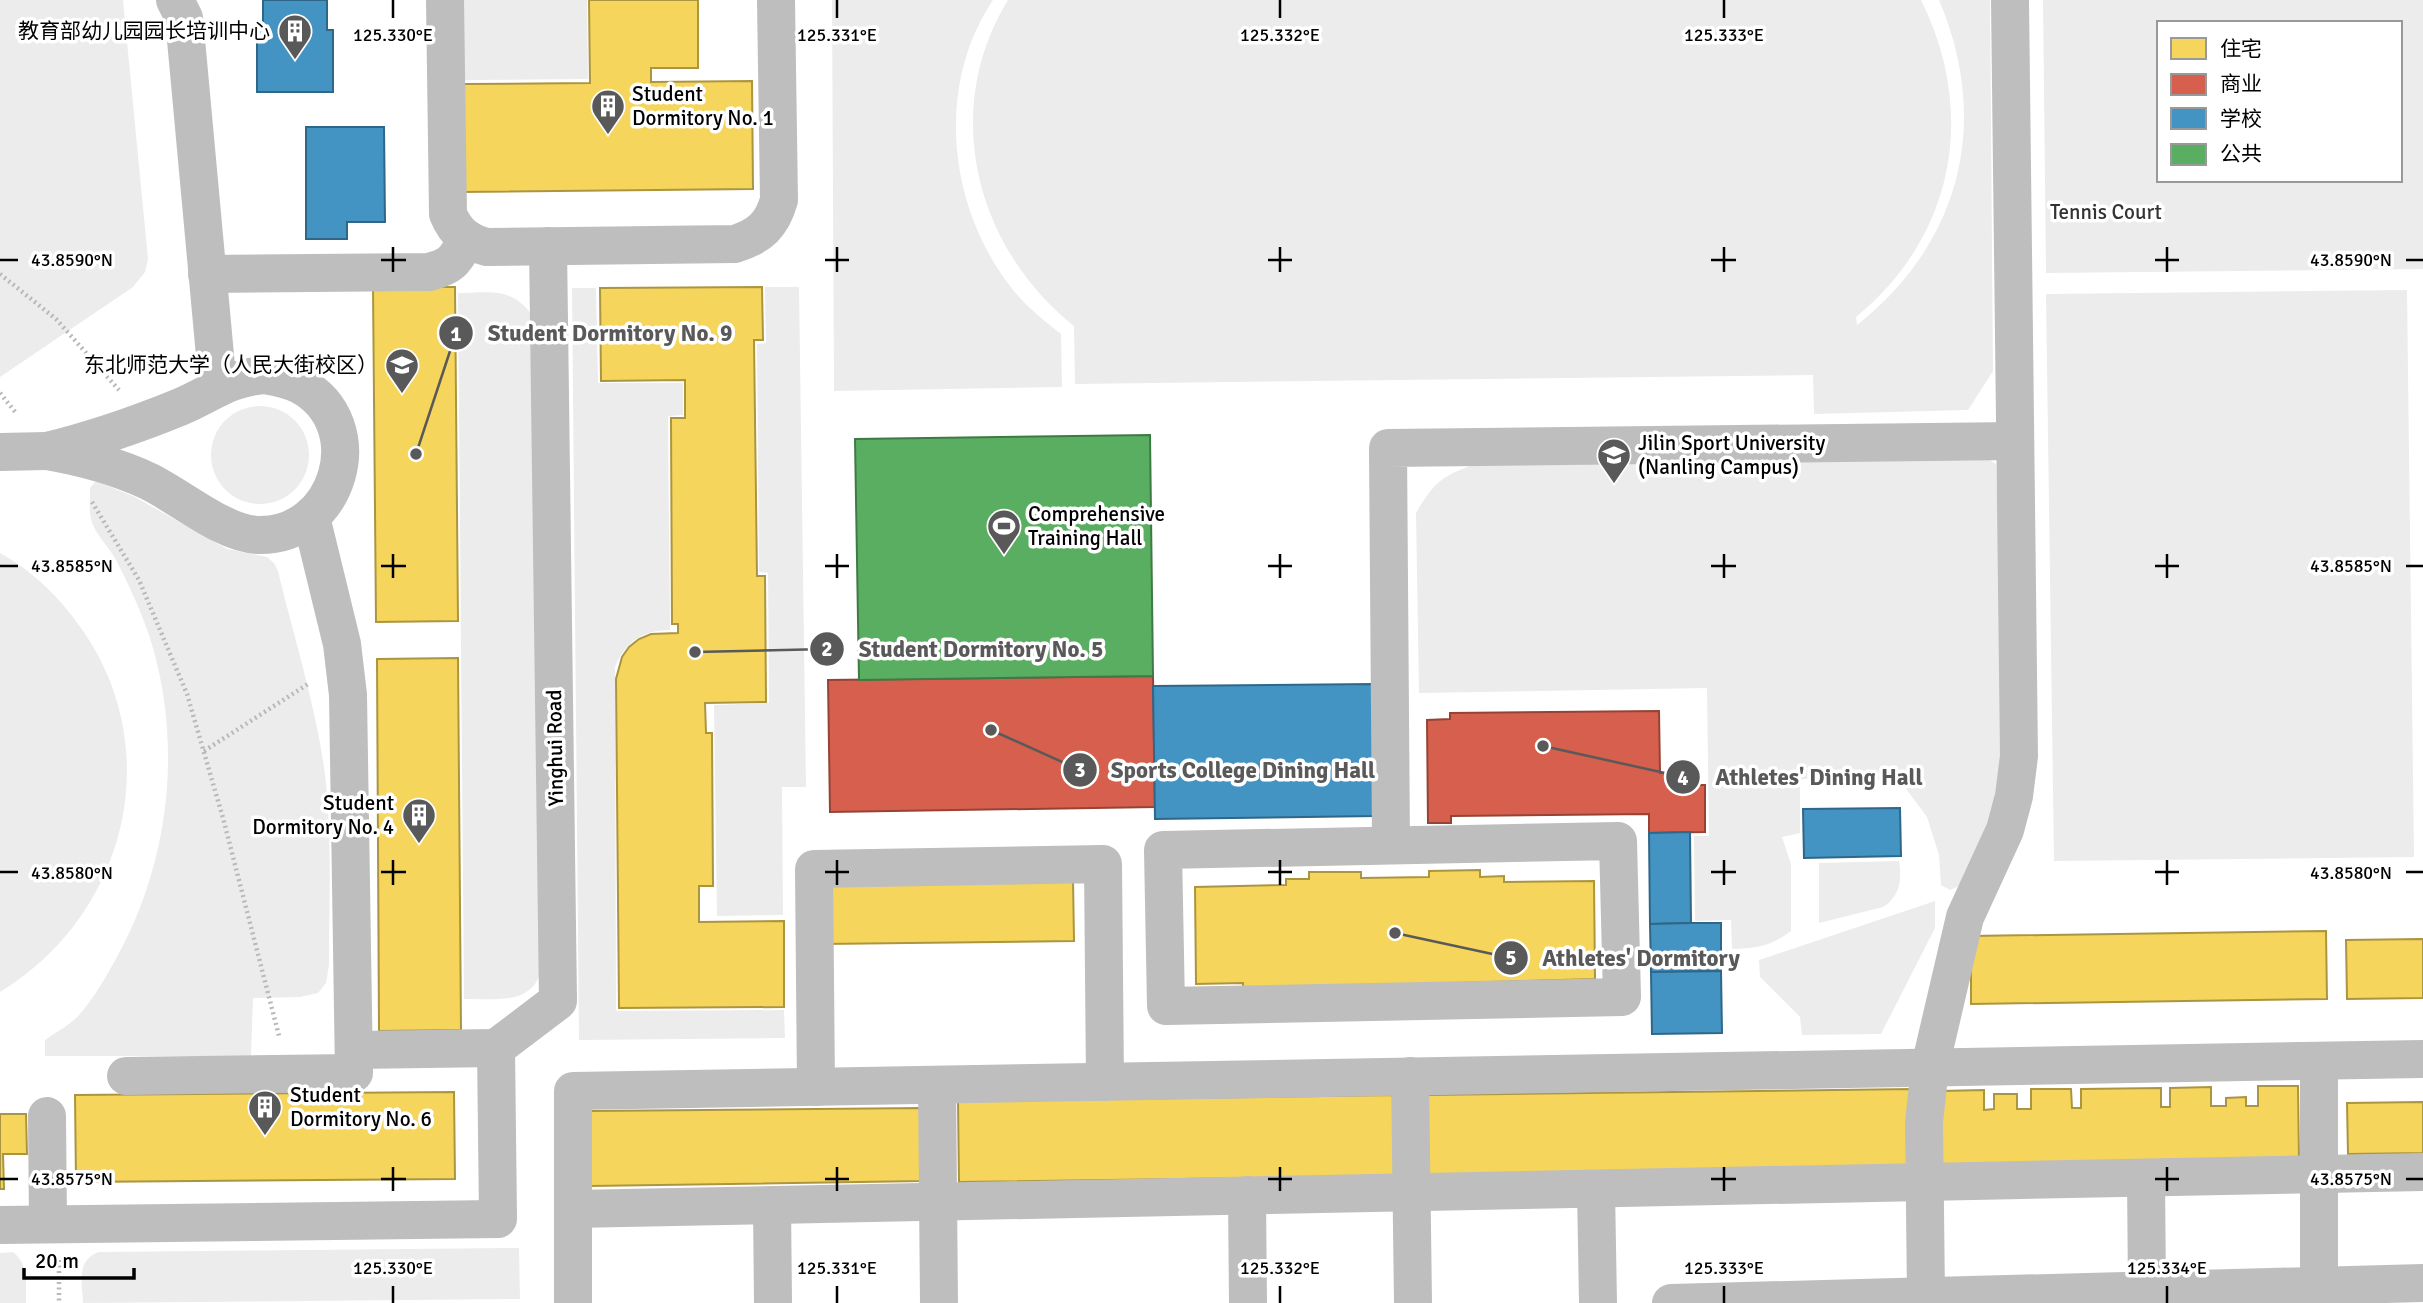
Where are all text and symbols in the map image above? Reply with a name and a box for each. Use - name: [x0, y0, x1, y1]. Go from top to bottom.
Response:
- building icon: 教育部幼儿园园长培训中心: [276, 12, 314, 61]
- place label: 教育部幼儿园园长培训中心: [18, 18, 270, 44]
- legend: [2157, 21, 2402, 182]
- text: 125.330°E: [353, 24, 433, 46]
- text: 125.331°E: [797, 24, 877, 46]
- text: 125.332°E: [1240, 24, 1320, 46]
- text: 125.333°E: [1684, 24, 1764, 46]
- text: 住宅: [2220, 36, 2262, 62]
- text: 商业: [2220, 71, 2262, 97]
- place label: Student Dormitory No. 1: [632, 81, 774, 131]
- building icon: Student Dormitory No. 1: [589, 87, 627, 136]
- text: 学校: [2220, 106, 2262, 132]
- text: 公共: [2220, 141, 2262, 167]
- park label: Tennis Court: [2050, 199, 2162, 225]
- text: 43.8590°N: [31, 249, 113, 271]
- text: 43.8590°N: [2310, 249, 2392, 271]
- callout: Student Dormitory No. 9: [439, 311, 746, 355]
- text: Student Dormitory No. 9: [488, 319, 732, 348]
- text: 1: [450, 321, 462, 347]
- school or university icon: 东北师范大学（人民大街校区）: [383, 346, 421, 395]
- place label: 东北师范大学（人民大街校区）: [84, 352, 378, 378]
- place label: Jilin Sport University (Nanling Campus): [1638, 430, 1826, 480]
- school or university icon: Jilin Sport University (Nanling Campus): [1595, 436, 1633, 485]
- place label: Comprehensive Training Hall: [1028, 501, 1165, 551]
- sports icon: Comprehensive Training Hall: [985, 507, 1023, 556]
- text: 43.8585°N: [31, 555, 113, 577]
- text: 43.8585°N: [2310, 555, 2392, 577]
- callout: Student Dormitory No. 5: [809, 627, 1117, 671]
- text: Student Dormitory No. 5: [859, 635, 1103, 664]
- text: 2: [821, 636, 833, 662]
- street label: Yinghui Road: [541, 689, 569, 807]
- callout: Sports College Dining Hall: [1062, 748, 1390, 792]
- callout: Athletes' Dining Hall: [1666, 755, 1936, 799]
- text: Sports College Dining Hall: [1111, 756, 1375, 785]
- text: 3: [1074, 757, 1086, 783]
- text: Athletes' Dining Hall: [1715, 763, 1923, 792]
- text: 4: [1677, 765, 1689, 791]
- place label: Student Dormitory No. 4: [252, 790, 394, 840]
- building icon: Student Dormitory No. 4: [400, 796, 438, 845]
- text: 43.8580°N: [31, 862, 113, 884]
- text: 43.8580°N: [2310, 862, 2392, 884]
- callout: Athletes' Dormitory: [1493, 936, 1754, 980]
- text: Athletes' Dormitory: [1542, 944, 1740, 973]
- text: 5: [1505, 945, 1517, 971]
- place label: Student Dormitory No. 6: [290, 1082, 432, 1132]
- building icon: Student Dormitory No. 6: [246, 1088, 284, 1137]
- text: 43.8575°N: [31, 1168, 113, 1190]
- text: 43.8575°N: [2310, 1168, 2392, 1190]
- scale bar: [24, 1236, 135, 1280]
- text: 20 m: [35, 1248, 79, 1274]
- text: 125.330°E: [353, 1257, 433, 1279]
- text: 125.331°E: [797, 1257, 877, 1279]
- text: 125.332°E: [1240, 1257, 1320, 1279]
- text: 125.333°E: [1684, 1257, 1764, 1279]
- text: 125.334°E: [2127, 1257, 2207, 1279]

